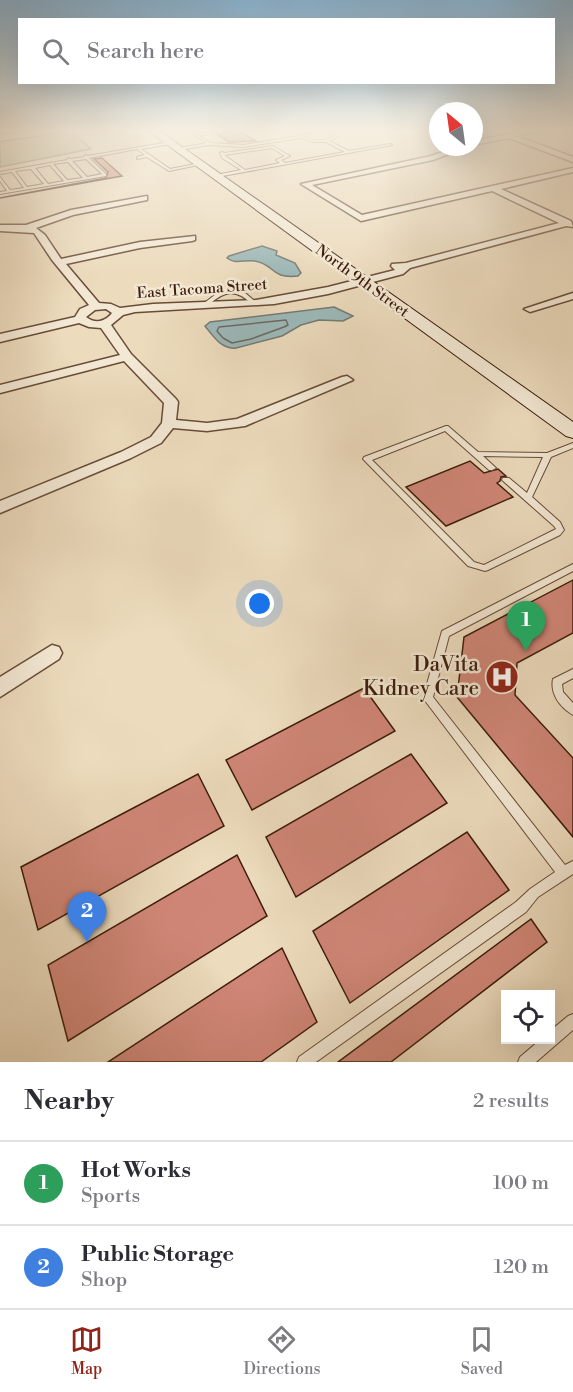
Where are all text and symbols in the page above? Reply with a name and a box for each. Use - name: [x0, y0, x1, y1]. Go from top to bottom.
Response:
- search box: [18, 18, 555, 84]
- icon: search: [39, 35, 72, 68]
- text: Search here: [87, 38, 204, 65]
- north arrow: [429, 102, 483, 156]
- street label: North 9th Street: [311, 241, 413, 322]
- street label: East Tacoma Street: [136, 275, 269, 303]
- your location: [245, 589, 274, 618]
- pin: 1: [506, 602, 546, 651]
- place label: DaVita Kidney Care: [363, 652, 479, 702]
- hospital icon: DaVita Kidney Care: [484, 659, 520, 695]
- pin: 2: [68, 892, 106, 942]
- map controls: [501, 990, 555, 1044]
- button: locate: [501, 990, 555, 1044]
- text: Nearby: [24, 1085, 114, 1117]
- text: 2 results: [473, 1089, 549, 1114]
- text: Hot Works: [81, 1157, 191, 1184]
- text: 1: [39, 1171, 48, 1196]
- text: 100 m: [493, 1171, 549, 1196]
- text: Sports: [81, 1184, 140, 1209]
- text: Public Storage: [81, 1241, 234, 1268]
- text: 2: [37, 1255, 50, 1280]
- text: 120 m: [494, 1255, 549, 1280]
- text: Shop: [81, 1268, 127, 1293]
- tab: Map: [70, 1323, 103, 1379]
- tab: Directions: [243, 1323, 321, 1379]
- tab: Saved: [461, 1323, 503, 1379]

